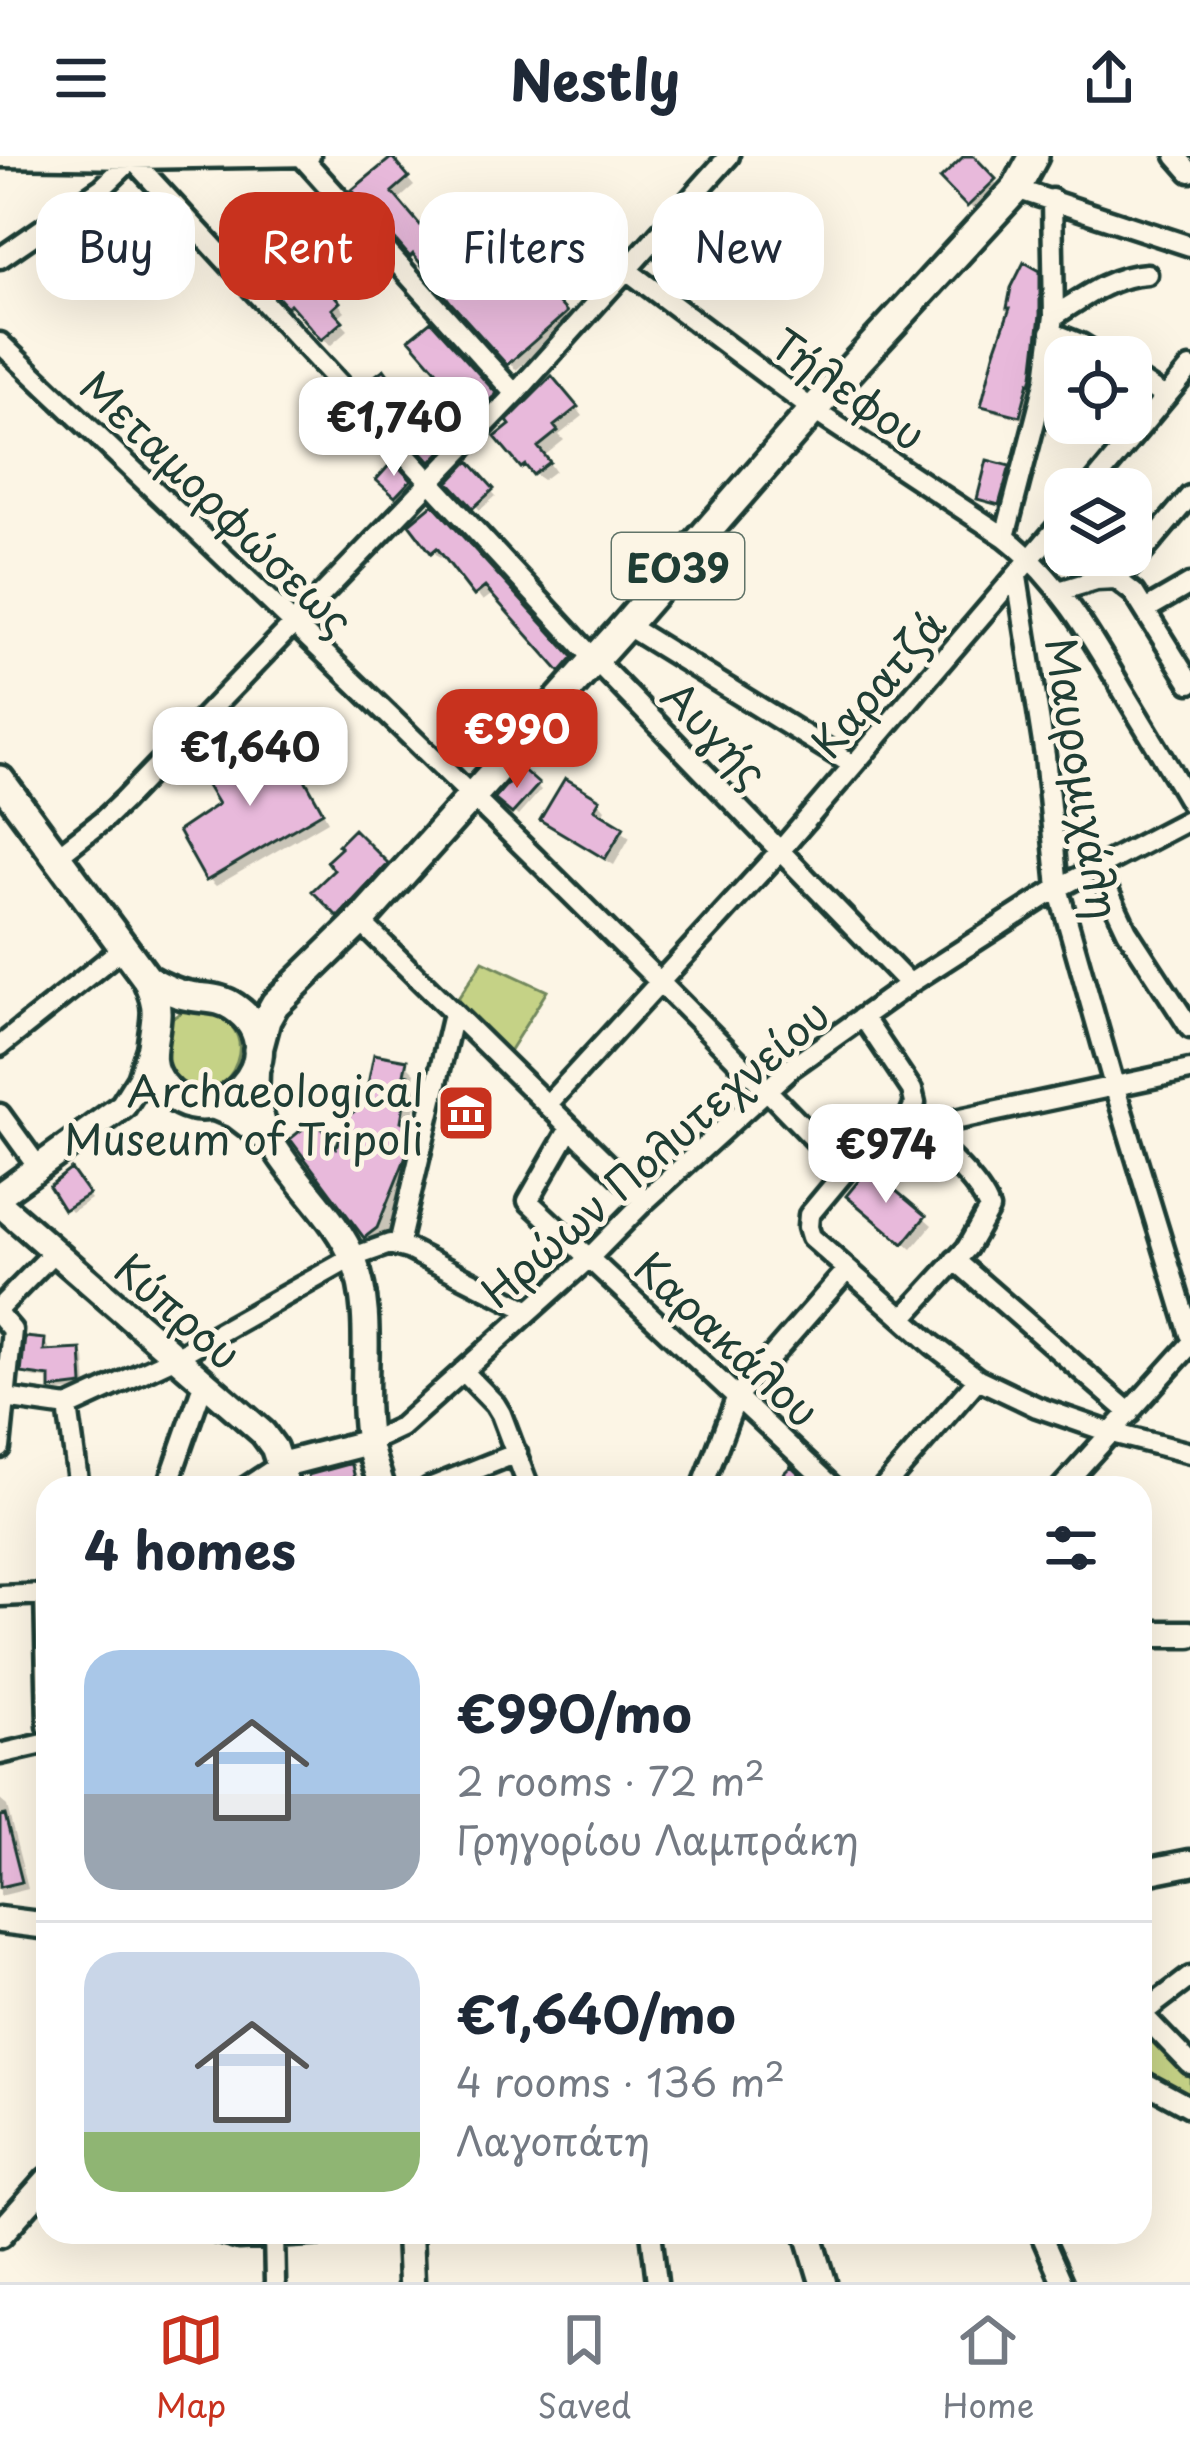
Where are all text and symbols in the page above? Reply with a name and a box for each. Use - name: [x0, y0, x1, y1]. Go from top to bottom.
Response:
- text: Nestly: [510, 38, 680, 119]
- icon: menu: [48, 45, 114, 111]
- icon: share: [1076, 45, 1142, 111]
- chip: Buy: [36, 192, 195, 300]
- chip: Rent: [219, 192, 395, 300]
- chip: Filters: [419, 192, 628, 300]
- chip: New: [652, 192, 824, 300]
- street label: Τήλεφου: [759, 312, 939, 464]
- map controls: [1044, 336, 1152, 576]
- button: locate: [1044, 336, 1152, 444]
- street label: Μεταμορφώσεως: [67, 355, 369, 649]
- pin: €1,740: [296, 377, 492, 479]
- text: €1,740: [326, 386, 462, 445]
- button: layers: [1044, 468, 1152, 576]
- road number: ΕΟ39: [612, 533, 744, 599]
- street label: Καρατζά: [795, 595, 959, 771]
- street label: Μαυρομιχάλη: [1031, 633, 1137, 923]
- street label: Αυγής: [649, 665, 783, 801]
- pin: €990: [446, 689, 588, 791]
- text: €990: [464, 698, 570, 757]
- pin: €1,640: [152, 707, 348, 809]
- text: €1,640: [180, 716, 320, 775]
- street label: Ηρώων Πολυτεχνείου: [466, 983, 842, 1321]
- place label: Archaeological Museum of Tripoli: [64, 1058, 424, 1169]
- museum icon: Archaeological Museum of Tripoli: [435, 1082, 497, 1144]
- pin: €974: [815, 1104, 957, 1206]
- text: €974: [835, 1113, 937, 1172]
- street label: Καρακάλου: [621, 1236, 835, 1440]
- street label: Κύπρου: [102, 1237, 256, 1383]
- text: 4 homes: [84, 1510, 296, 1587]
- icon: filters: [1038, 1515, 1104, 1581]
- text: €990/mo: [456, 1673, 692, 1750]
- icon: home: [180, 1698, 324, 1842]
- text: 2 rooms · 72 m²: [456, 1750, 765, 1809]
- text: Γρηγορίου Λαμπράκη: [456, 1809, 859, 1868]
- text: €1,640/mo: [456, 1974, 736, 2051]
- icon: home: [180, 2000, 324, 2144]
- text: 4 rooms · 136 m²: [456, 2051, 785, 2110]
- text: Λαγοπάτη: [456, 2110, 650, 2169]
- tab: Map: [156, 2307, 226, 2429]
- tab: Saved: [538, 2307, 631, 2429]
- tab: Home: [943, 2307, 1034, 2429]

